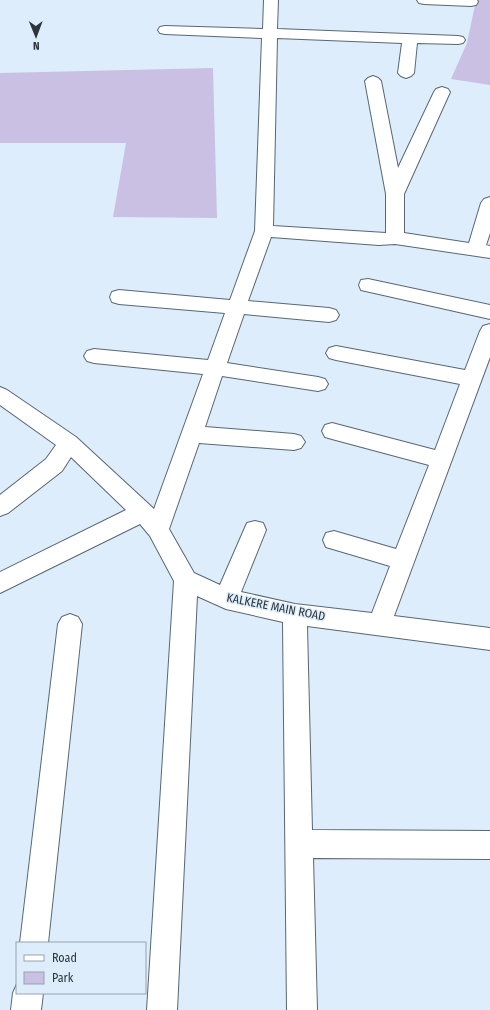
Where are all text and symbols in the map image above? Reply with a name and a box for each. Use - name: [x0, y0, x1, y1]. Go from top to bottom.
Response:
- north arrow: [16, 16, 56, 56]
- text: N: [33, 39, 40, 52]
- street label: KALKERE MAIN ROAD: [225, 591, 327, 623]
- legend: [16, 942, 146, 994]
- text: Road: [52, 951, 77, 965]
- text: Park: [52, 971, 74, 985]

